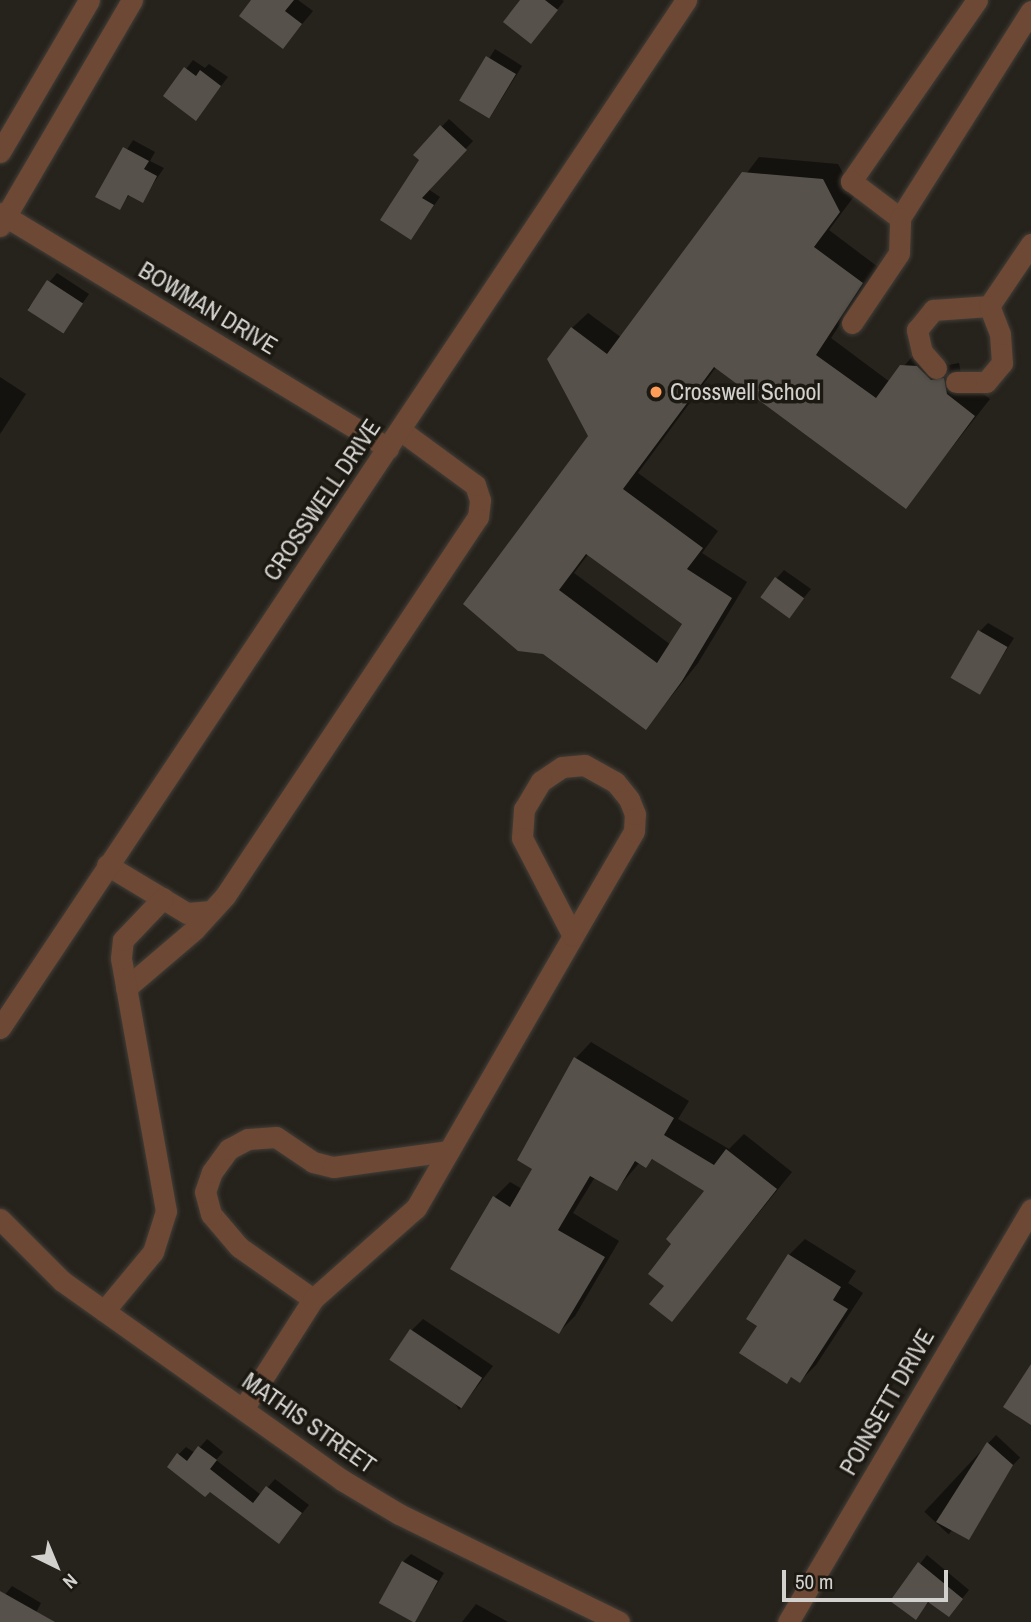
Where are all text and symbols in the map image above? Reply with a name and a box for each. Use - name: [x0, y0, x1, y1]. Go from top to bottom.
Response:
- street label: BOWMAN DRIVE: [134, 255, 282, 361]
- place label: Crosswell School: [670, 378, 821, 406]
- marker: Crosswell School: [648, 384, 664, 400]
- street label: CROSSWELL DRIVE: [257, 414, 387, 586]
- street label: POINSETT DRIVE: [834, 1324, 940, 1480]
- street label: MATHIS STREET: [237, 1366, 381, 1480]
- north arrow: [21, 1531, 91, 1601]
- scale bar: [786, 1556, 952, 1600]
- text: 50 m: [795, 1567, 833, 1596]
- text: N: [57, 1568, 83, 1595]

